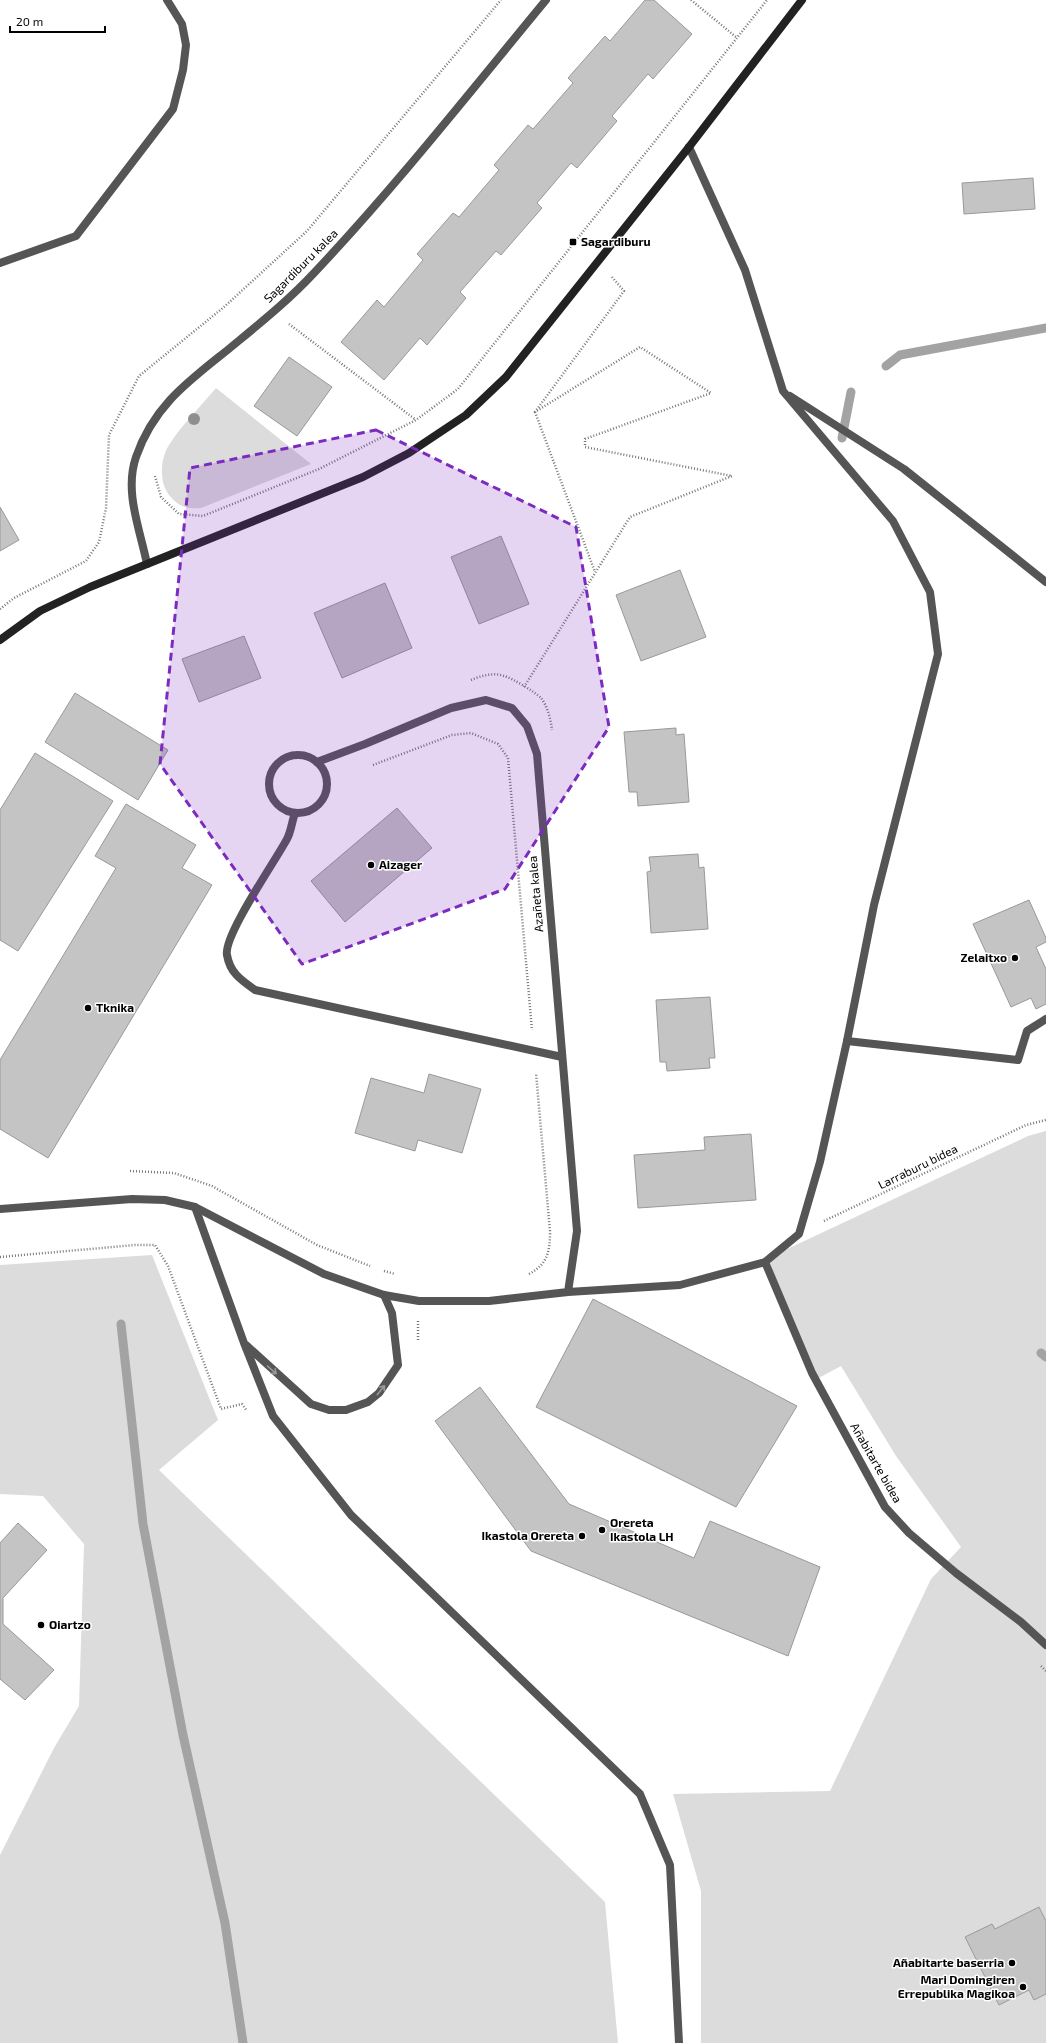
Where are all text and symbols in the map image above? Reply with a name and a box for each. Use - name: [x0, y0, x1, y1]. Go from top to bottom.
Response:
- scale bar: [10, 8, 105, 34]
- text: 20 m: [16, 14, 43, 28]
- street label: Sagardiburu kalea: [261, 226, 340, 305]
- place label: Sagardiburu: [581, 234, 651, 248]
- marker: Sagardiburu: [568, 237, 578, 247]
- street label: Azañeta kalea: [525, 855, 545, 933]
- place label: Aizager: [379, 857, 422, 871]
- marker: Aizager: [366, 860, 376, 870]
- place label: Zelaitxo: [960, 950, 1007, 964]
- marker: Zelaitxo: [1010, 953, 1020, 963]
- place label: Tknika: [96, 1000, 134, 1014]
- marker: Tknika: [83, 1003, 93, 1013]
- street label: Larraburu bidea: [876, 1141, 960, 1191]
- one-way arrow: [267, 1366, 277, 1375]
- one-way arrow: [377, 1384, 386, 1395]
- street label: Añabitarte bidea: [848, 1420, 905, 1505]
- place label: Orereta Ikastola LH: [610, 1515, 674, 1543]
- marker: Orereta Ikastola LH: [597, 1525, 607, 1535]
- place label: Ikastola Orereta: [482, 1528, 574, 1542]
- marker: Ikastola Orereta: [577, 1531, 587, 1541]
- place label: Oiartzo: [49, 1617, 91, 1631]
- marker: Oiartzo: [36, 1620, 46, 1630]
- place label: Añabitarte baserria: [893, 1955, 1004, 1969]
- marker: Añabitarte baserria: [1007, 1958, 1017, 1968]
- place label: Mari Domingiren Errepublika Magikoa: [898, 1972, 1015, 2000]
- marker: Mari Domingiren Errepublika Magikoa: [1018, 1982, 1028, 1992]

